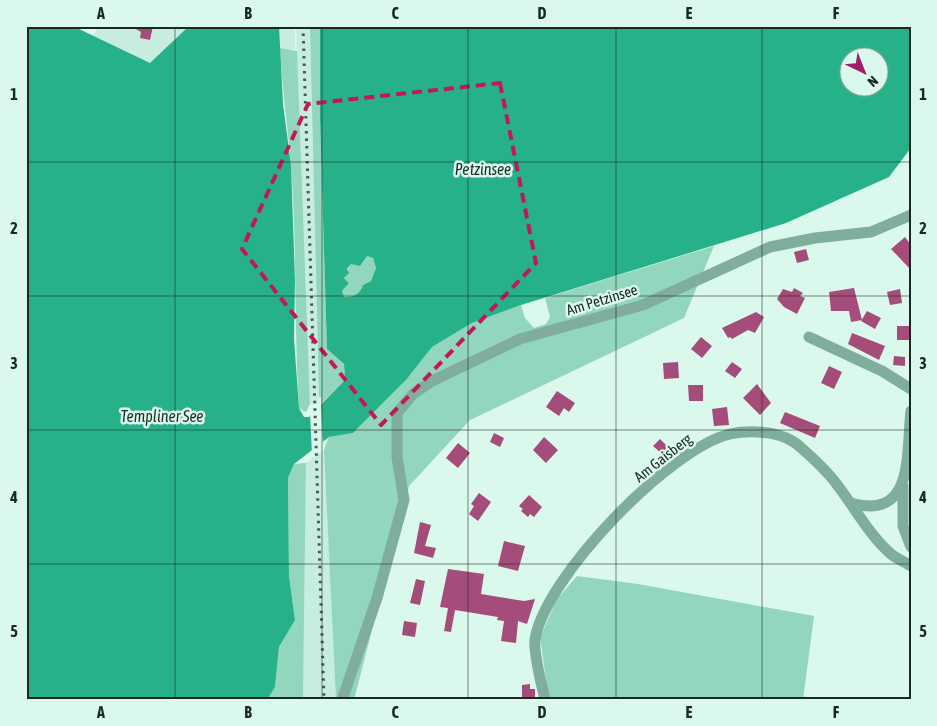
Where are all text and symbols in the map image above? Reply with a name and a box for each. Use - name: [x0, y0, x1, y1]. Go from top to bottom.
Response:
- text: A: [96, 4, 105, 22]
- text: B: [244, 4, 252, 22]
- text: C: [391, 4, 399, 22]
- text: D: [538, 4, 547, 22]
- text: E: [686, 4, 693, 22]
- text: F: [833, 4, 840, 22]
- north arrow: [840, 48, 890, 98]
- text: N: [864, 73, 881, 90]
- text: 1: [10, 85, 18, 103]
- text: 1: [919, 85, 927, 103]
- water label: Petzinsee: [455, 160, 511, 178]
- text: 2: [10, 219, 18, 237]
- text: 2: [919, 219, 927, 237]
- street label: Am Petzinsee: [564, 281, 640, 318]
- text: 3: [10, 354, 18, 372]
- text: 3: [919, 354, 927, 372]
- water label: Templiner See: [120, 407, 204, 426]
- street label: Am Gaisberg: [631, 430, 695, 485]
- text: 4: [9, 488, 18, 506]
- text: 4: [918, 488, 927, 506]
- text: 5: [10, 622, 18, 640]
- text: 5: [919, 622, 927, 640]
- text: A: [96, 703, 105, 721]
- text: B: [244, 703, 252, 721]
- text: C: [391, 703, 399, 721]
- text: D: [538, 703, 547, 721]
- text: E: [686, 703, 693, 721]
- text: F: [833, 703, 840, 721]

